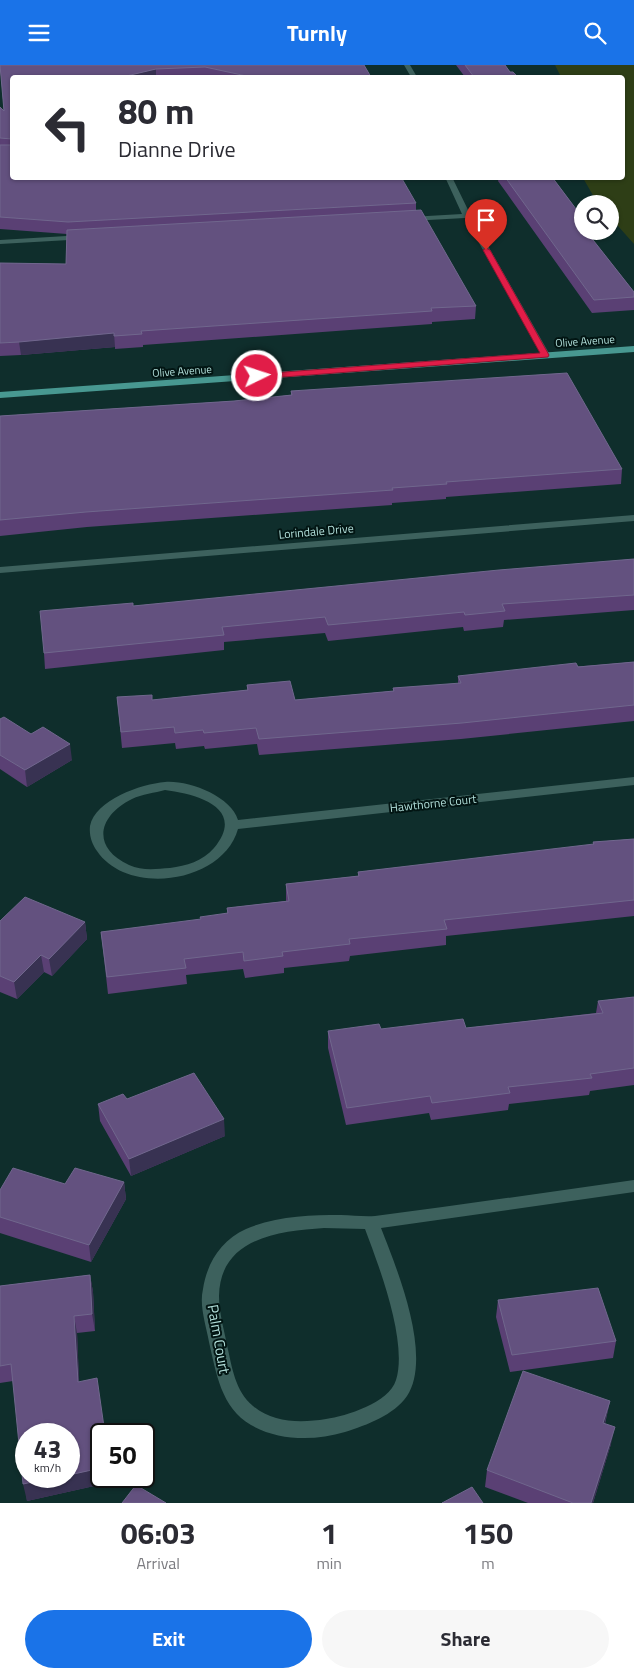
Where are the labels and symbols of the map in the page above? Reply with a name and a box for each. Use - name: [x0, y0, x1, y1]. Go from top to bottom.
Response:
- pin: [465, 199, 507, 250]
- street label: Olive Avenue: [555, 331, 616, 351]
- position arrow: [230, 349, 282, 401]
- street label: Olive Avenue: [152, 361, 213, 381]
- street label: Lorindale Drive: [278, 518, 354, 544]
- street label: Hawthorne Court: [389, 789, 478, 817]
- street label: Palm Court: [202, 1303, 237, 1376]
- speed limit sign: 50: [90, 1423, 155, 1488]

